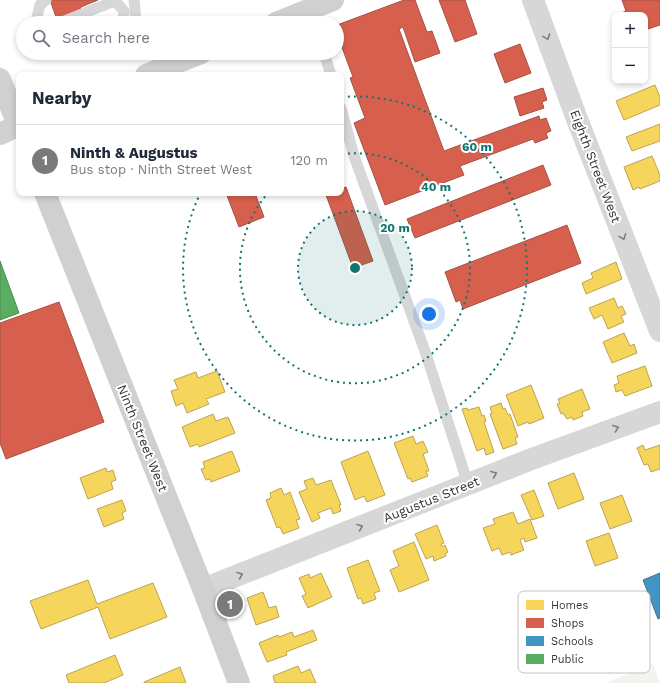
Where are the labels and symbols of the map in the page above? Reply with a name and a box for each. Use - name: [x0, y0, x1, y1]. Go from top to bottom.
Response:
- one-way arrow: [542, 33, 550, 40]
- street label: Eighth Street West: [567, 108, 624, 225]
- text: 60 m: [462, 140, 492, 154]
- text: 40 m: [421, 180, 451, 194]
- text: 20 m: [380, 221, 410, 235]
- one-way arrow: [618, 233, 626, 240]
- centre of rings: [348, 261, 362, 275]
- your location: [419, 304, 439, 324]
- street label: Ninth Street West: [114, 383, 171, 494]
- one-way arrow: [612, 425, 619, 433]
- one-way arrow: [491, 470, 498, 478]
- street label: Augustus Street: [381, 473, 482, 526]
- one-way arrow: [357, 523, 364, 531]
- one-way arrow: [236, 571, 243, 579]
- pin: 1: [217, 589, 243, 619]
- legend: [518, 591, 650, 673]
- text: Homes: [551, 599, 588, 612]
- text: Shops: [551, 617, 584, 630]
- text: Schools: [551, 635, 594, 648]
- text: Public: [551, 653, 584, 666]

